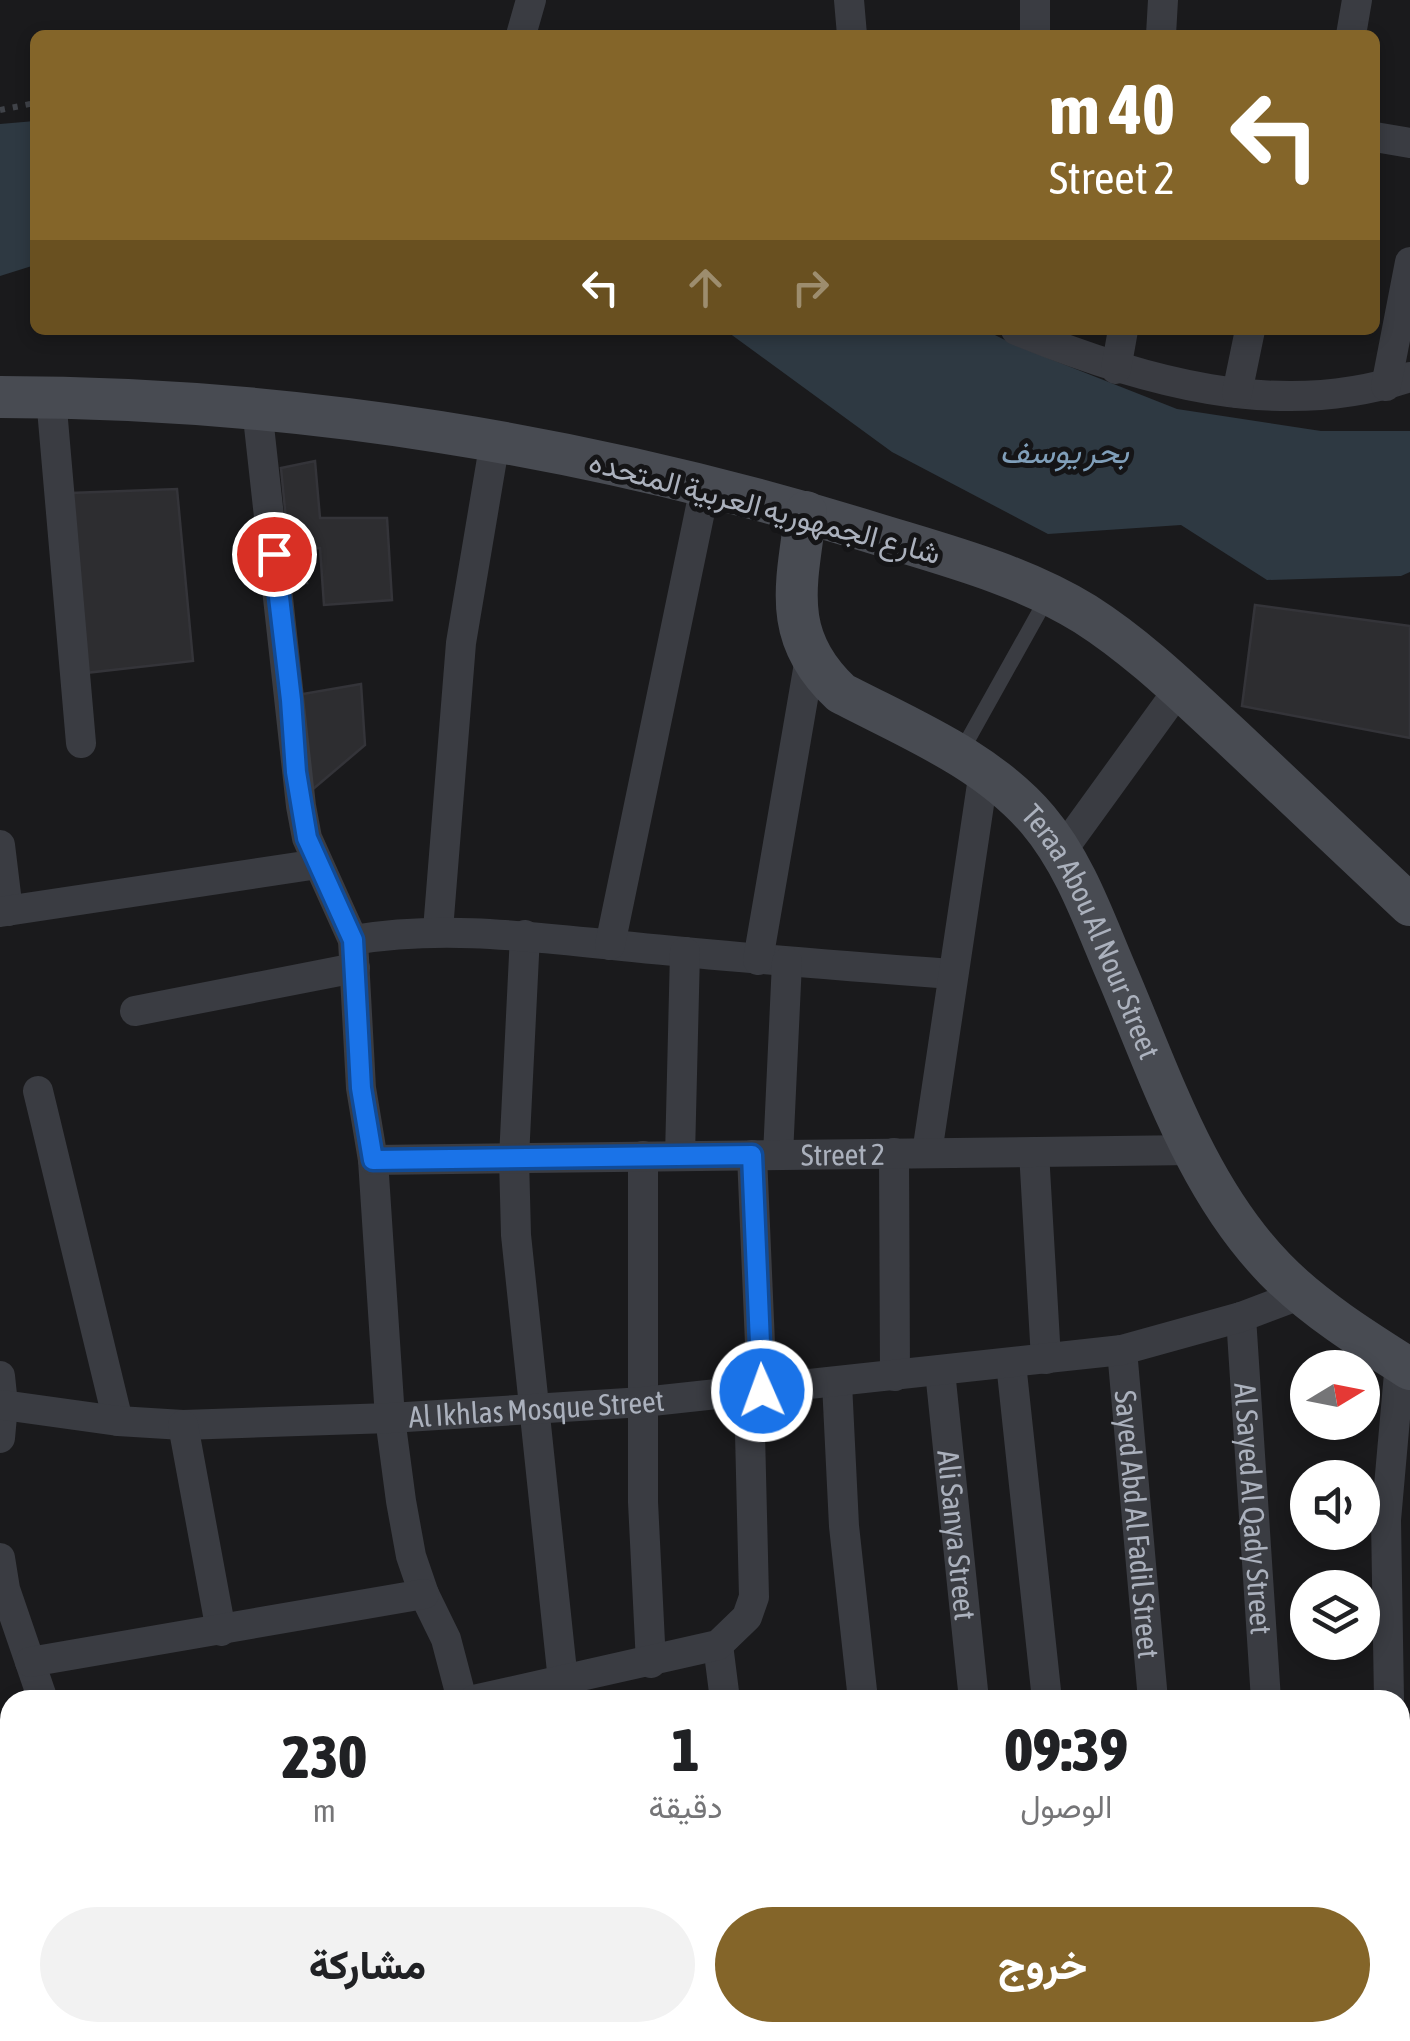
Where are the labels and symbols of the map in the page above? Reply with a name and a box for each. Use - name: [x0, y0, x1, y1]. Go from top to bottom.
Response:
- water label: بحر يوسف: [1000, 433, 1130, 472]
- street label: شارع الجمهوريه العربية المتحده: [585, 444, 944, 574]
- pin: [232, 512, 317, 597]
- street label: Teraa Abou Al Nour Street: [1015, 797, 1167, 1064]
- street label: Street 2: [801, 1137, 885, 1172]
- position arrow: [710, 1339, 814, 1443]
- north arrow: [1290, 1350, 1380, 1440]
- street label: Al Sayed Al Qady Street: [1228, 1382, 1279, 1635]
- street label: Al Ikhlas Mosque Street: [408, 1383, 666, 1434]
- street label: Sayed Abd Al Fadil Street: [1109, 1389, 1166, 1660]
- street label: Ali Sanya Street: [931, 1448, 983, 1622]

